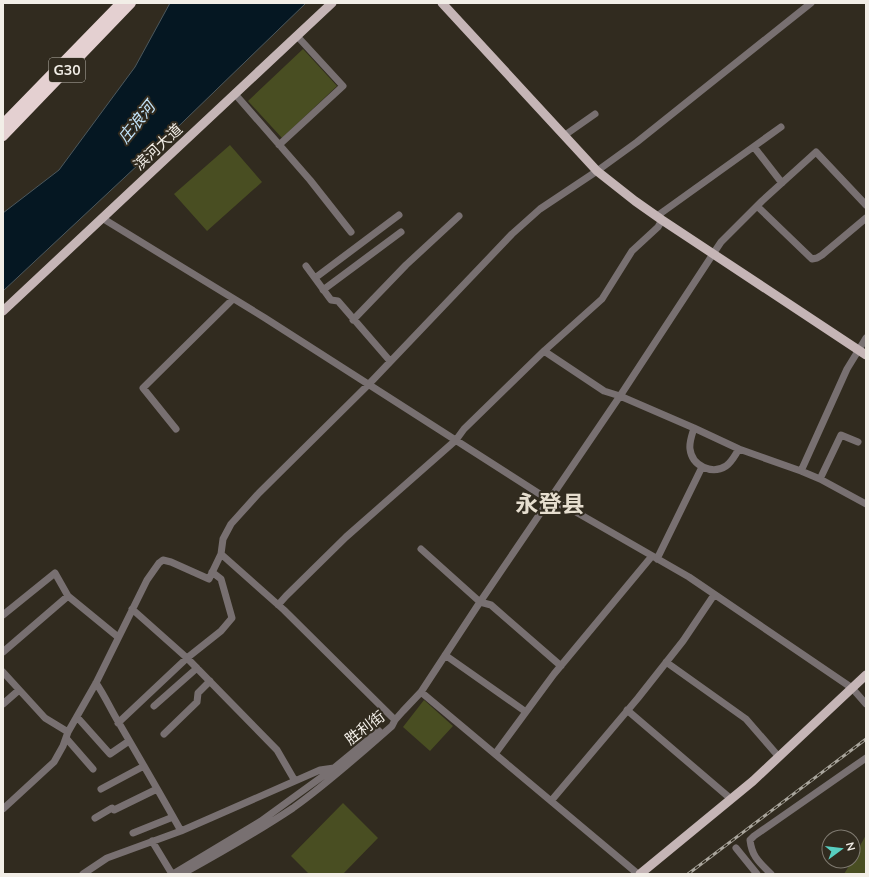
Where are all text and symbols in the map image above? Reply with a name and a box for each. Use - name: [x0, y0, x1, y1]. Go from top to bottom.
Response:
- road number: G30: [49, 58, 85, 82]
- water label: 庄浪河: [113, 95, 161, 147]
- street label: 滨河大道: [129, 119, 186, 174]
- district label: 永登县: [516, 489, 585, 518]
- street label: 胜利街: [341, 706, 388, 749]
- north arrow: [821, 829, 861, 869]
- text: N: [843, 841, 858, 852]

